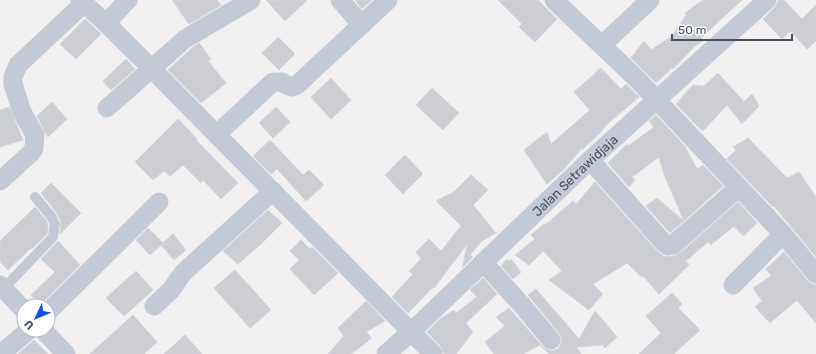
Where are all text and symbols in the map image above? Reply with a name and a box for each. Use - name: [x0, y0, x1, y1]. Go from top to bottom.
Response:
- scale bar: [672, 16, 792, 42]
- text: 50 m: [678, 23, 706, 37]
- street label: Jalan Setrawidjaja: [529, 132, 621, 219]
- north arrow: [16, 298, 56, 338]
- text: U: [22, 317, 37, 332]

